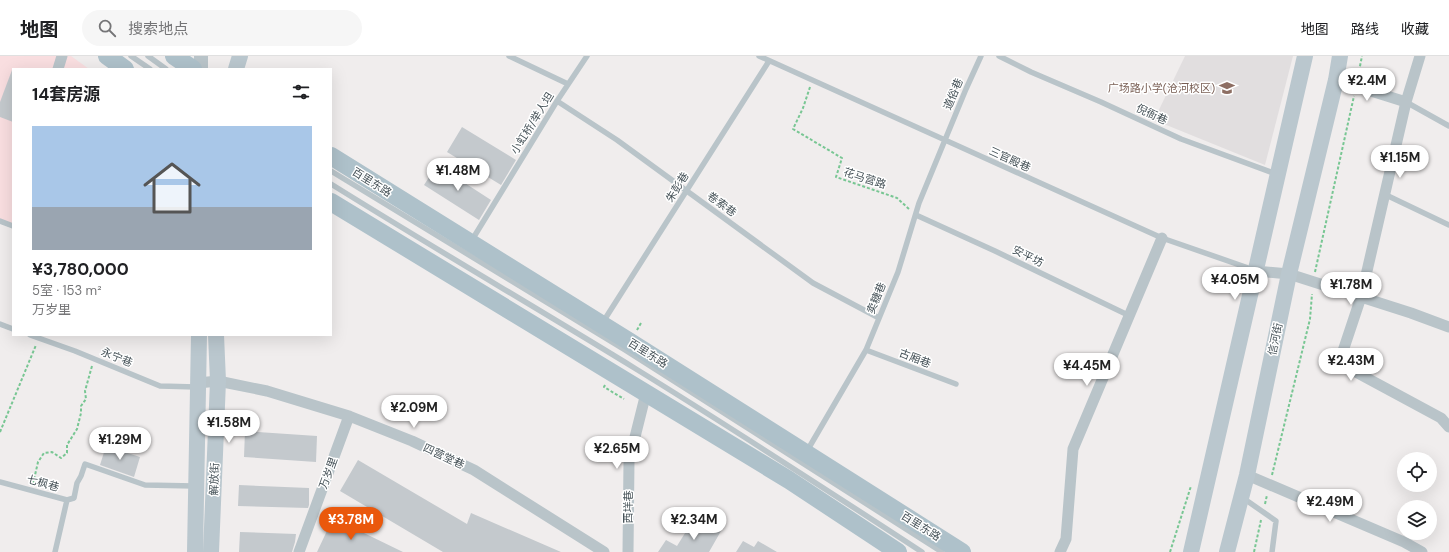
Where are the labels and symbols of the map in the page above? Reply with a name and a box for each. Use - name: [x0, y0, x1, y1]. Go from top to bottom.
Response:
- pin: ¥2.4M: [1339, 68, 1395, 102]
- street label: 道俗巷: [940, 76, 966, 112]
- school or university icon: 广场路小学(沧河校区): [1218, 79, 1236, 97]
- place label: 广场路小学(沧河校区): [1108, 81, 1215, 95]
- street label: 小虹桥/举人坦: [507, 89, 557, 157]
- street label: 倪衙巷: [1134, 101, 1170, 127]
- street label: 三官殿巷: [987, 144, 1033, 174]
- pin: ¥1.15M: [1367, 145, 1433, 179]
- pin: ¥1.48M: [425, 158, 491, 192]
- street label: 百里东路: [350, 164, 394, 200]
- street label: 花马营路: [842, 165, 888, 191]
- street label: 朱彭巷: [662, 169, 692, 205]
- street label: 卷索巷: [705, 189, 739, 219]
- street label: 安平坊: [1010, 242, 1046, 270]
- pin: ¥4.05M: [1202, 267, 1268, 301]
- pin: ¥1.78M: [1318, 272, 1384, 306]
- street label: 卖糖巷: [863, 280, 889, 316]
- street label: 信河街: [1265, 321, 1285, 357]
- street label: 百里东路: [626, 335, 670, 371]
- street label: 永宁巷: [99, 344, 135, 370]
- street label: 古厢巷: [897, 346, 933, 370]
- pin: ¥2.43M: [1318, 348, 1384, 382]
- pin: ¥4.45M: [1054, 353, 1120, 387]
- pin: ¥2.09M: [381, 395, 447, 429]
- pin: ¥1.58M: [196, 410, 262, 444]
- pin: ¥1.29M: [87, 427, 153, 461]
- pin: ¥2.65M: [584, 436, 650, 470]
- street label: 四营堂巷: [421, 440, 467, 472]
- street label: 万岁里: [316, 455, 340, 491]
- street label: 解放街: [206, 462, 222, 496]
- street label: 七枫巷: [25, 472, 61, 494]
- pin: ¥2.49M: [1297, 489, 1363, 523]
- street label: 西垟巷: [621, 491, 635, 524]
- pin: ¥3.78M: [318, 507, 384, 541]
- pin: ¥2.34M: [661, 507, 727, 541]
- street label: 百里东路: [899, 508, 943, 544]

